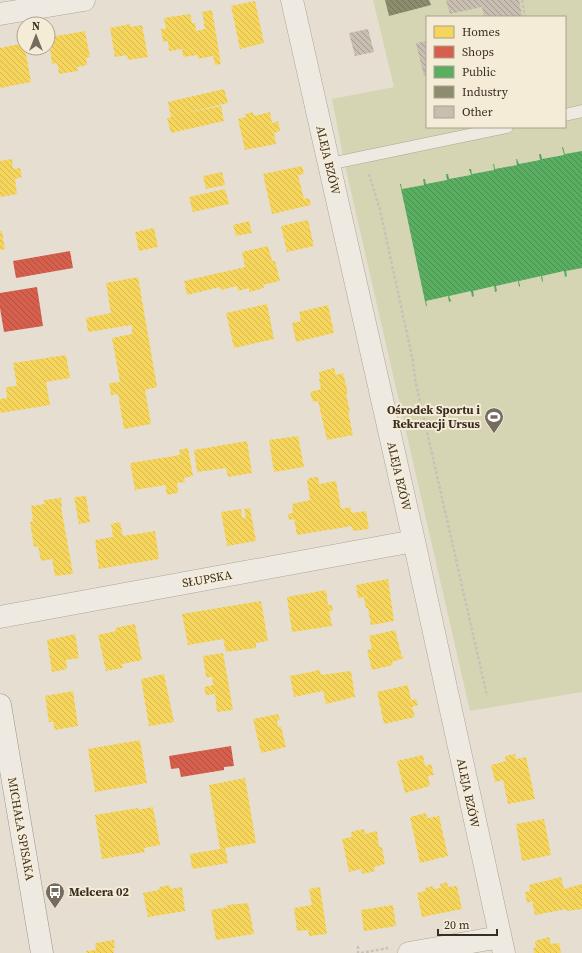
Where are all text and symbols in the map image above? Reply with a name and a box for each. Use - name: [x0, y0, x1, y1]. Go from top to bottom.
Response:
- north arrow: [16, 16, 56, 56]
- legend: [426, 16, 566, 128]
- text: N: [32, 19, 40, 34]
- text: Homes: [462, 24, 500, 40]
- text: Shops: [462, 44, 494, 60]
- text: Public: [462, 64, 496, 80]
- text: Industry: [462, 84, 509, 100]
- text: Other: [462, 104, 493, 120]
- street label: ALEJA BZÓW: [312, 124, 344, 197]
- place label: Ośrodek Sportu i Rekreacji Ursus: [387, 402, 481, 432]
- sports icon: Ośrodek Sportu i Rekreacji Ursus: [483, 406, 505, 434]
- street label: ALEJA BZÓW: [383, 440, 415, 513]
- street label: SŁUPSKA: [181, 567, 233, 591]
- street label: ALEJA BZÓW: [453, 757, 483, 830]
- street label: MICHAŁA SPISAKA: [4, 776, 38, 882]
- bus stop icon: Melcera 02: [44, 881, 66, 909]
- place label: Melcera 02: [69, 884, 129, 900]
- scale bar: [438, 911, 497, 937]
- text: 20 m: [444, 917, 470, 933]

